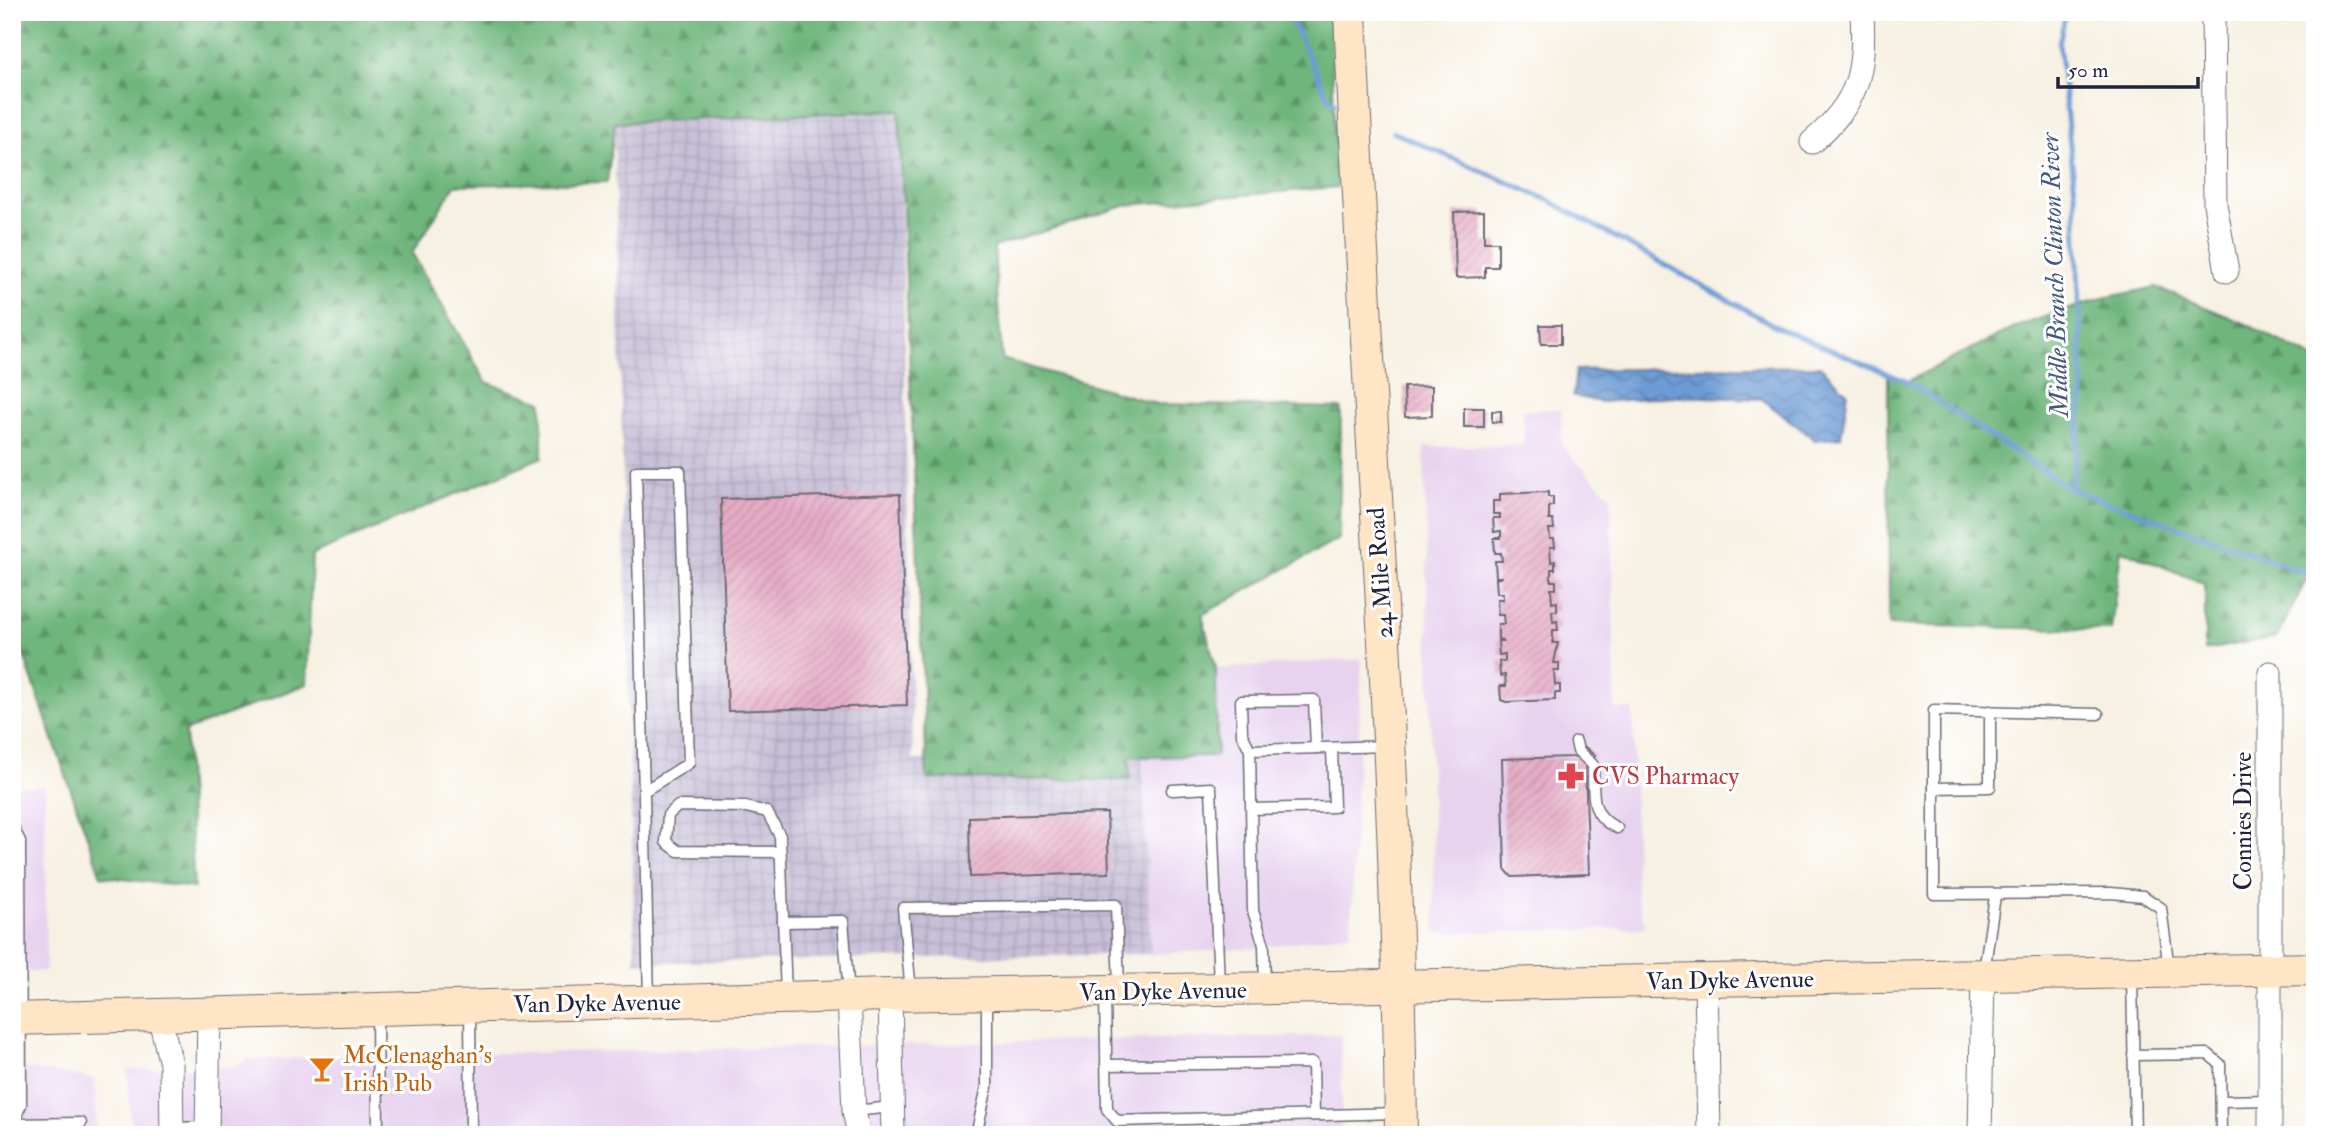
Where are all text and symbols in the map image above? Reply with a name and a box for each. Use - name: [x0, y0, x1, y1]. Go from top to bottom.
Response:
- scale bar: [2058, 46, 2198, 90]
- text: 50 m: [2068, 57, 2109, 84]
- water label: Middle Branch Clinton River: [2034, 131, 2076, 420]
- street label: 24 Mile Road: [1360, 506, 1401, 639]
- street label: Connies Drive: [2228, 752, 2259, 890]
- pharmacy icon: CVS Pharmacy: [1556, 761, 1586, 791]
- place label: CVS Pharmacy: [1592, 761, 1739, 792]
- street label: Van Dyke Avenue: [1646, 964, 1814, 997]
- street label: Van Dyke Avenue: [1079, 975, 1247, 1008]
- street label: Van Dyke Avenue: [513, 987, 681, 1020]
- place label: McClenaghan's Irish Pub: [343, 1040, 492, 1099]
- bar icon: McClenaghan's Irish Pub: [307, 1054, 337, 1084]

